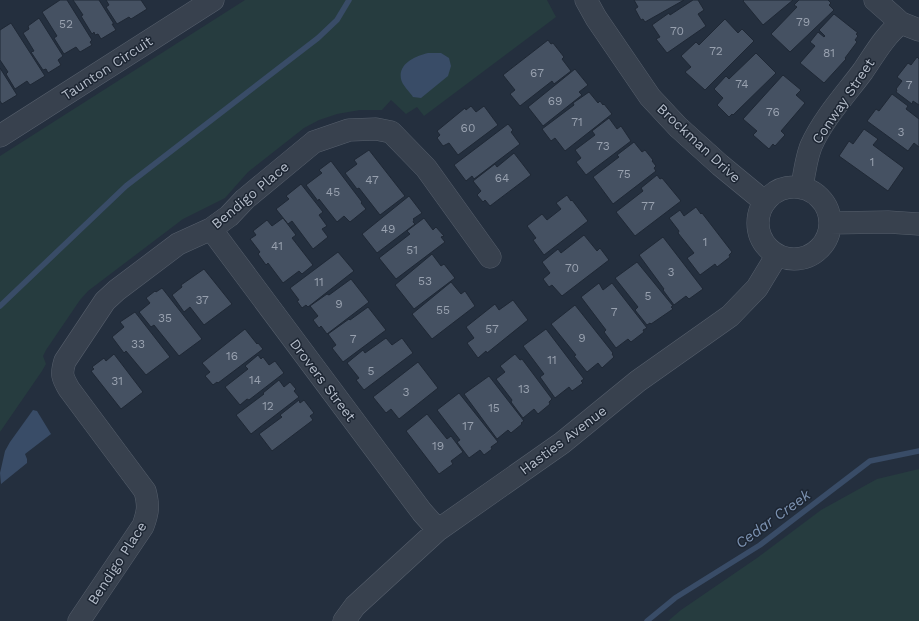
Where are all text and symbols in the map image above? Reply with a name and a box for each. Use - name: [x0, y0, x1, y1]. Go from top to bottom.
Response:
- house number: 79: [796, 15, 810, 29]
- house number: 52: [59, 17, 73, 31]
- house number: 70: [670, 24, 684, 38]
- street label: Taunton Circuit: [59, 33, 155, 103]
- house number: 72: [709, 44, 723, 58]
- house number: 81: [823, 46, 835, 60]
- street label: Conway Street: [809, 55, 878, 147]
- house number: 67: [530, 66, 544, 80]
- house number: 74: [735, 77, 749, 91]
- house number: 7: [906, 78, 913, 92]
- house number: 69: [548, 94, 562, 108]
- street label: Brockman Drive: [654, 100, 744, 186]
- house number: 76: [766, 105, 780, 119]
- house number: 71: [571, 115, 583, 129]
- house number: 60: [461, 121, 475, 135]
- house number: 3: [898, 125, 905, 139]
- house number: 73: [596, 139, 610, 153]
- house number: 1: [870, 155, 874, 169]
- street label: Bendigo Place: [208, 158, 292, 232]
- house number: 75: [617, 167, 631, 181]
- house number: 64: [495, 171, 509, 185]
- house number: 47: [365, 173, 379, 187]
- house number: 45: [326, 185, 340, 199]
- house number: 77: [641, 199, 655, 213]
- house number: 49: [381, 222, 395, 236]
- house number: 1: [703, 235, 707, 249]
- house number: 41: [271, 239, 283, 253]
- house number: 51: [406, 243, 418, 257]
- house number: 70: [565, 261, 579, 275]
- house number: 3: [668, 265, 675, 279]
- house number: 53: [418, 274, 432, 288]
- house number: 11: [314, 275, 324, 289]
- house number: 5: [645, 289, 652, 303]
- house number: 37: [195, 293, 209, 307]
- house number: 9: [335, 297, 343, 311]
- house number: 55: [436, 303, 450, 317]
- house number: 7: [611, 305, 618, 319]
- house number: 35: [158, 311, 172, 325]
- house number: 57: [485, 322, 499, 336]
- house number: 9: [578, 331, 586, 345]
- house number: 7: [350, 332, 357, 346]
- street label: Drovers Street: [287, 336, 359, 424]
- house number: 33: [131, 337, 145, 351]
- house number: 16: [226, 349, 238, 363]
- house number: 11: [547, 353, 557, 367]
- house number: 5: [368, 364, 375, 378]
- house number: 14: [249, 373, 261, 387]
- house number: 31: [111, 374, 123, 388]
- house number: 13: [518, 382, 530, 396]
- house number: 3: [403, 385, 410, 399]
- house number: 12: [262, 399, 274, 413]
- house number: 15: [488, 401, 500, 415]
- street label: Hasties Avenue: [517, 402, 609, 478]
- house number: 17: [462, 419, 474, 433]
- house number: 19: [432, 439, 444, 453]
- water label: Cedar Creek: [732, 485, 815, 552]
- street label: Bendigo Place: [84, 519, 150, 607]

